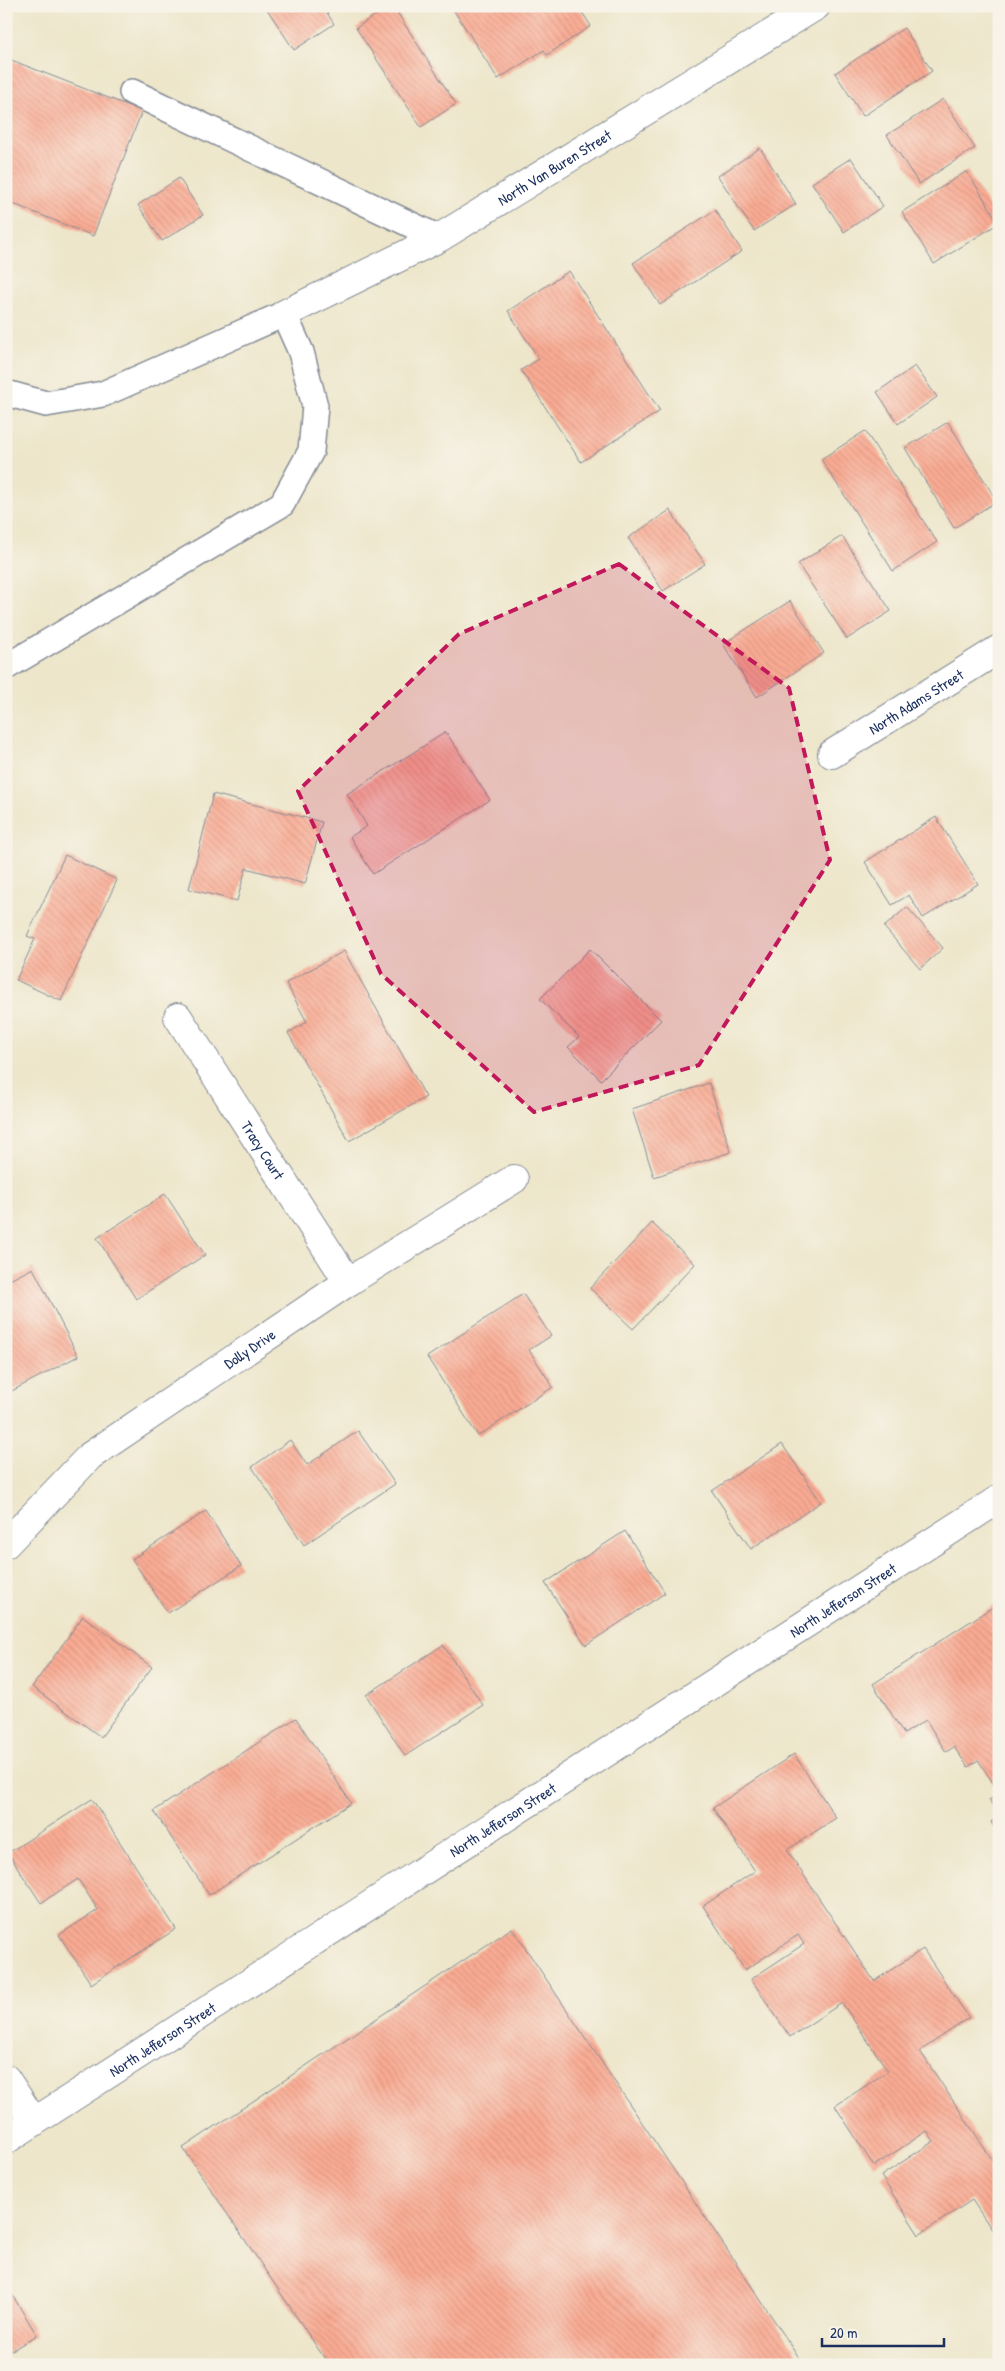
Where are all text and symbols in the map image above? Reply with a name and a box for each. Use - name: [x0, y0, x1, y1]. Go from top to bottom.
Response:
- street label: North Van Buren Street: [493, 124, 616, 210]
- street label: North Adams Street: [864, 663, 968, 739]
- street label: Tracy Court: [237, 1117, 290, 1184]
- street label: Dolly Drive: [220, 1324, 279, 1373]
- street label: North Jefferson Street: [785, 1557, 901, 1642]
- street label: North Jefferson Street: [445, 1777, 561, 1862]
- street label: North Jefferson Street: [105, 1997, 220, 2081]
- scale bar: [822, 2316, 945, 2348]
- text: 20 m: [830, 2322, 857, 2343]

